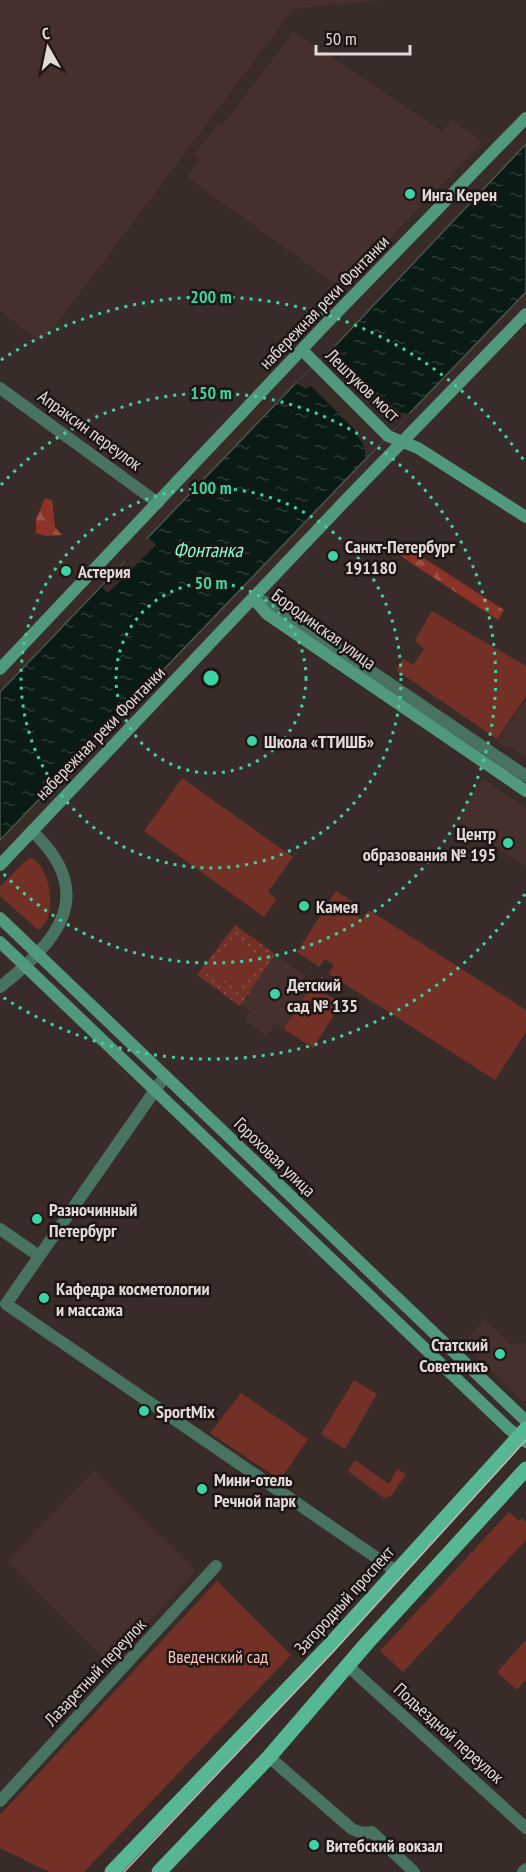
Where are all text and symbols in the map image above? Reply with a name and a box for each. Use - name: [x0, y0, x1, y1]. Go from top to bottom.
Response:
- north arrow: [18, 18, 78, 78]
- scale bar: [316, 18, 410, 56]
- text: С: [40, 23, 52, 44]
- text: 50 m: [325, 27, 357, 50]
- place label: Инга Керен: [422, 183, 497, 206]
- marker: Инга Керен: [403, 187, 417, 201]
- street label: набережная реки Фонтанки: [254, 230, 394, 374]
- text: 200 m: [190, 285, 232, 308]
- street label: Лештуков мост: [320, 343, 405, 426]
- text: 150 m: [190, 381, 232, 404]
- street label: Апраксин переулок: [34, 385, 146, 475]
- text: 100 m: [190, 476, 232, 499]
- place label: Санкт-Петербург 191180: [345, 535, 455, 579]
- water label: Фонтанка: [174, 537, 243, 563]
- marker: Санкт-Петербург 191180: [326, 549, 340, 563]
- place label: Астерия: [77, 560, 131, 583]
- marker: Астерия: [59, 564, 73, 578]
- text: 50 m: [195, 571, 227, 594]
- street label: Бородинская улица: [267, 583, 381, 675]
- street label: набережная реки Фонтанки: [30, 661, 170, 805]
- centre of rings: [201, 668, 221, 688]
- place label: Школа «ТТИШБ»: [264, 730, 374, 753]
- marker: Школа «ТТИШБ»: [245, 734, 259, 748]
- place label: Центр образования № 195: [363, 822, 496, 866]
- marker: Центр образования № 195: [501, 836, 515, 850]
- place label: Камея: [316, 895, 358, 918]
- marker: Камея: [297, 899, 311, 913]
- place label: Детский сад № 135: [287, 973, 358, 1017]
- marker: Детский сад № 135: [268, 987, 282, 1001]
- street label: Гороховая улица: [229, 1112, 321, 1202]
- place label: Разночинный Петербург: [49, 1198, 137, 1242]
- marker: Разночинный Петербург: [30, 1212, 44, 1226]
- place label: Кафедра косметологии и массажа: [56, 1277, 210, 1321]
- marker: Кафедра косметологии и массажа: [37, 1291, 51, 1305]
- place label: Статский Советникъ: [419, 1333, 488, 1377]
- marker: Статский Советникъ: [493, 1347, 507, 1361]
- place label: SportMix: [156, 1400, 215, 1423]
- marker: SportMix: [137, 1404, 151, 1418]
- place label: Мини-отель Речной парк: [214, 1468, 296, 1512]
- marker: Мини-отель Речной парк: [195, 1482, 209, 1496]
- street label: Загородный проспект: [289, 1541, 399, 1659]
- street label: Лазаретный переулок: [39, 1613, 151, 1731]
- park label: Введенский сад: [168, 1645, 268, 1668]
- street label: Подъездной переулок: [389, 1678, 509, 1788]
- place label: Витебский вокзал: [326, 1834, 443, 1857]
- marker: Витебский вокзал: [307, 1838, 321, 1852]

